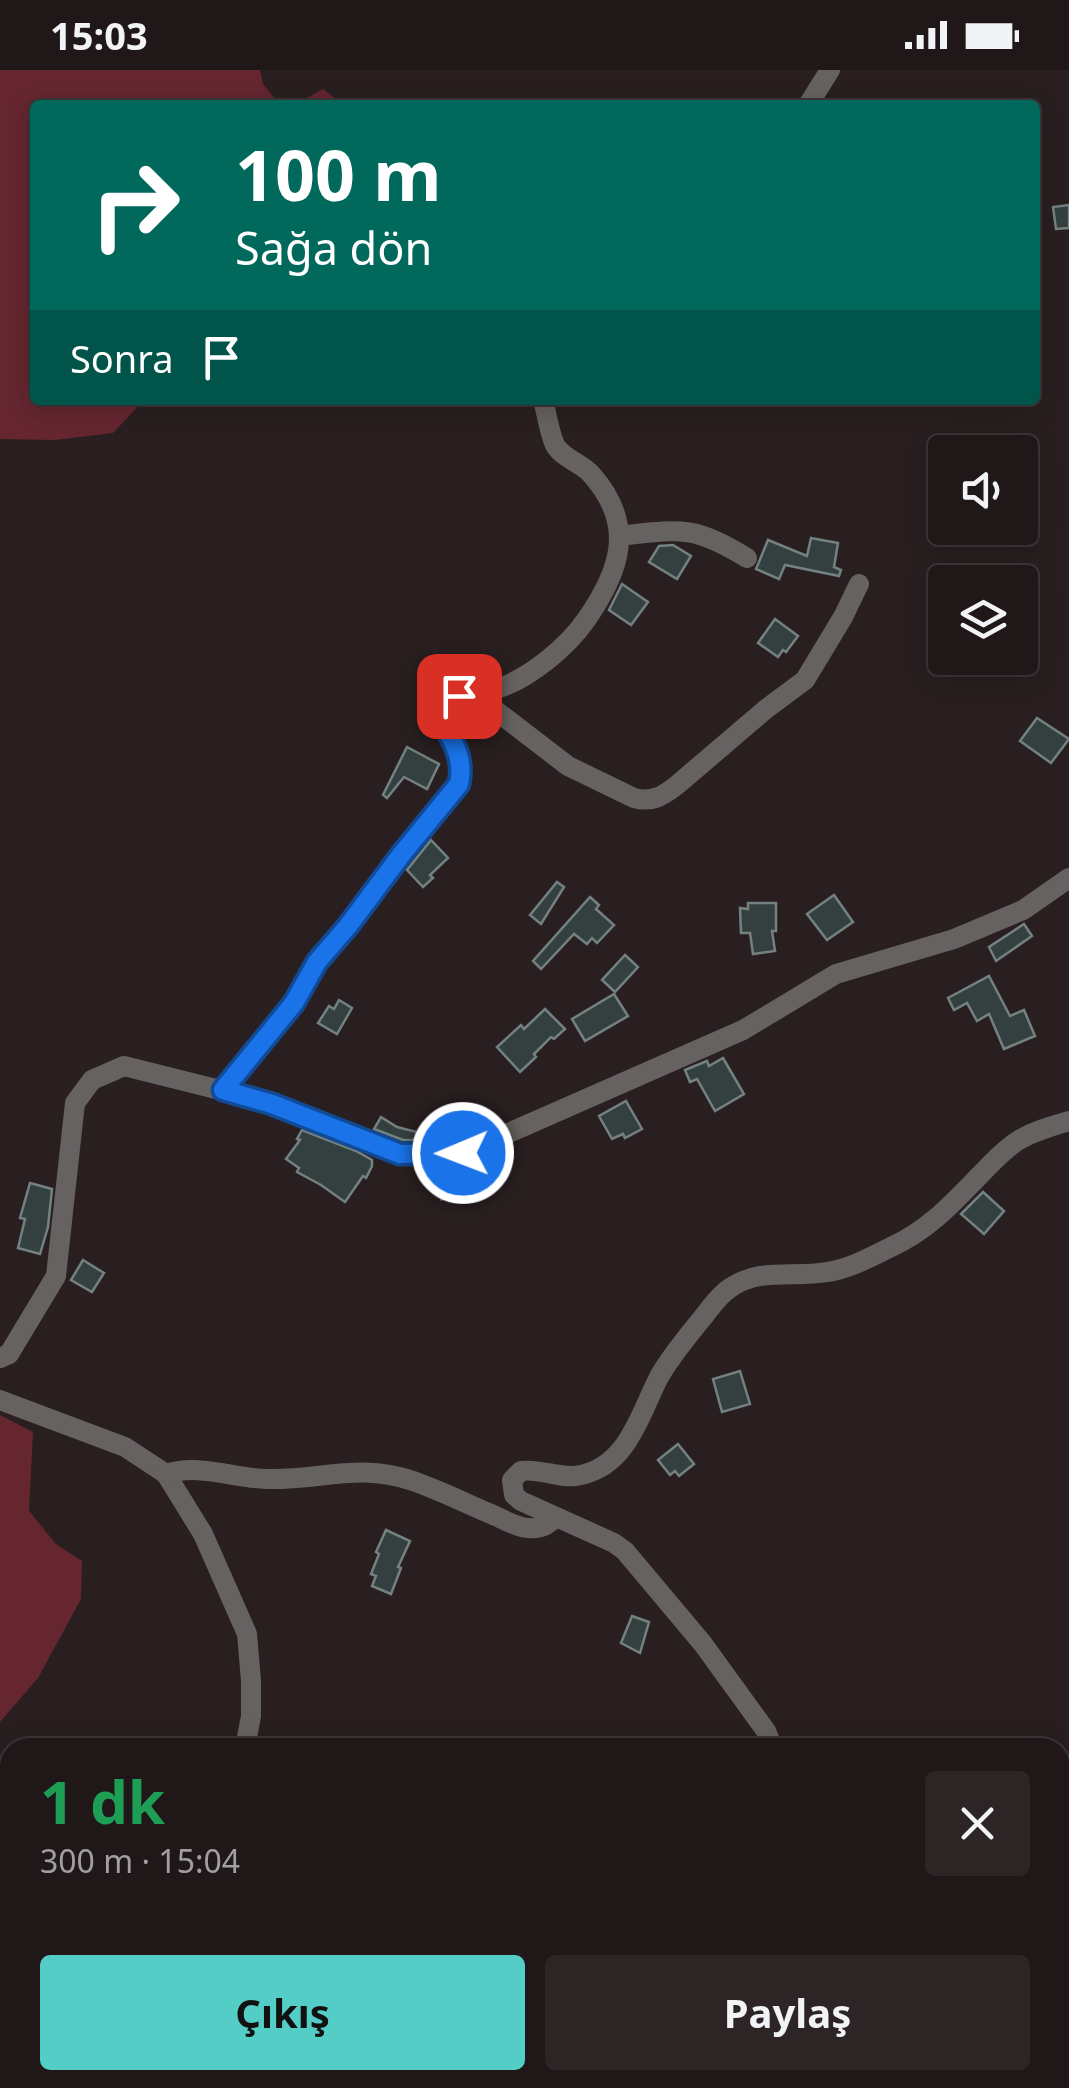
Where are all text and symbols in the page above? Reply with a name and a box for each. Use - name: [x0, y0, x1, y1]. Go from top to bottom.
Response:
- text: 15:03: [50, 9, 148, 61]
- text: 100 m: [235, 126, 442, 222]
- icon: right: [70, 140, 200, 270]
- text: Sağa dön: [235, 217, 432, 278]
- icon: arrive: [194, 330, 249, 385]
- text: Sonra: [70, 332, 174, 384]
- map controls: [928, 435, 1038, 675]
- button: sound: [928, 435, 1038, 545]
- button: layers: [928, 565, 1038, 675]
- pin: [417, 654, 502, 739]
- icon: arrive: [432, 669, 487, 724]
- position arrow: [411, 1101, 515, 1205]
- text: 1 dk: [40, 1760, 165, 1842]
- button: close: [925, 1771, 1030, 1876]
- text: 300 m · 15:04: [40, 1839, 240, 1882]
- button: Çıkış: [40, 1955, 525, 2070]
- button: Paylaş: [545, 1955, 1030, 2070]

